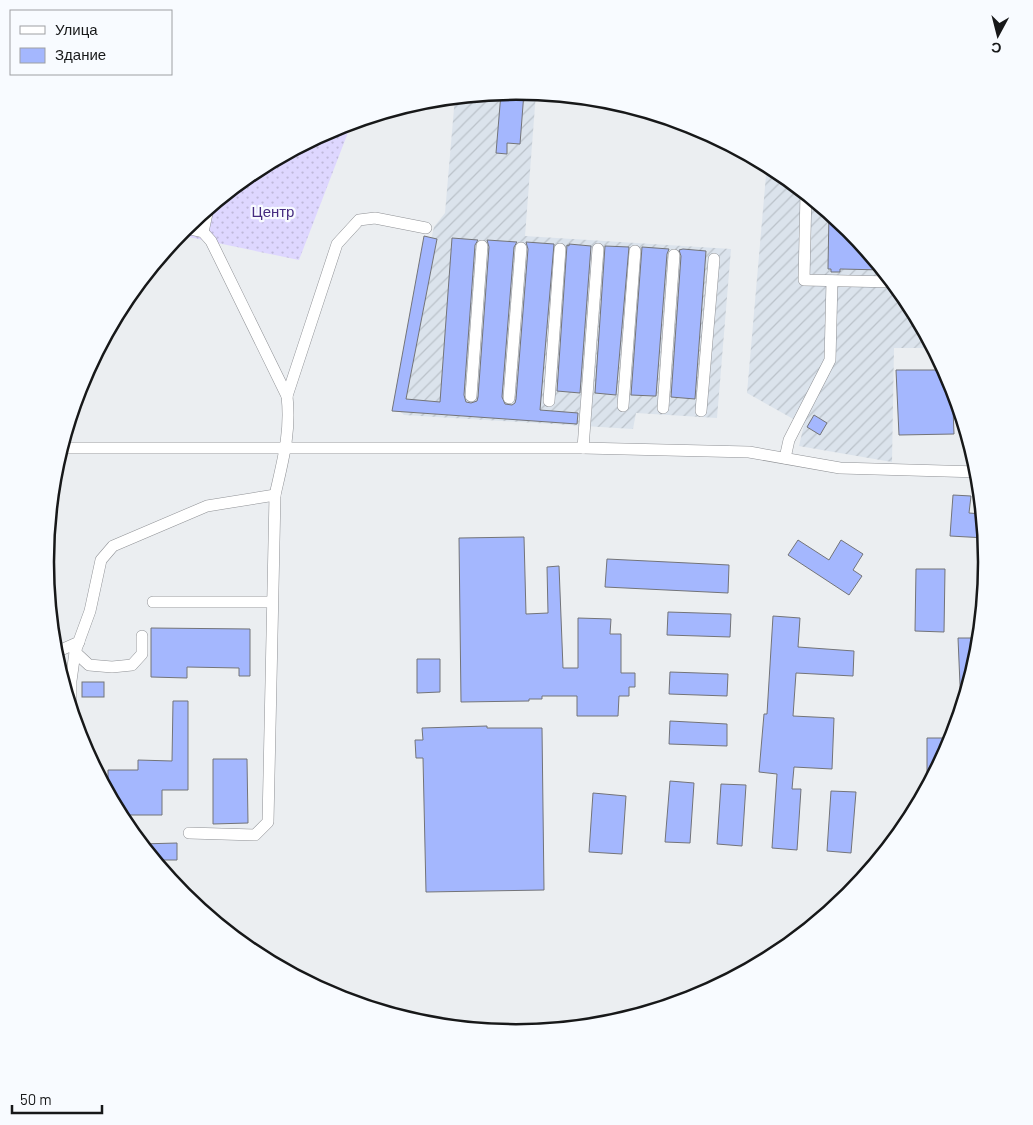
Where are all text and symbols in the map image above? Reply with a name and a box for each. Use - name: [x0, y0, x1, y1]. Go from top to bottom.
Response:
- legend: [10, 10, 172, 75]
- north arrow: [973, 10, 1023, 60]
- text: Улица: [55, 20, 98, 38]
- text: С: [990, 39, 1002, 57]
- text: Здание: [55, 45, 106, 63]
- park label: Центр: [252, 202, 294, 220]
- scale bar: [12, 1082, 102, 1114]
- text: 50 m: [20, 1090, 52, 1108]

